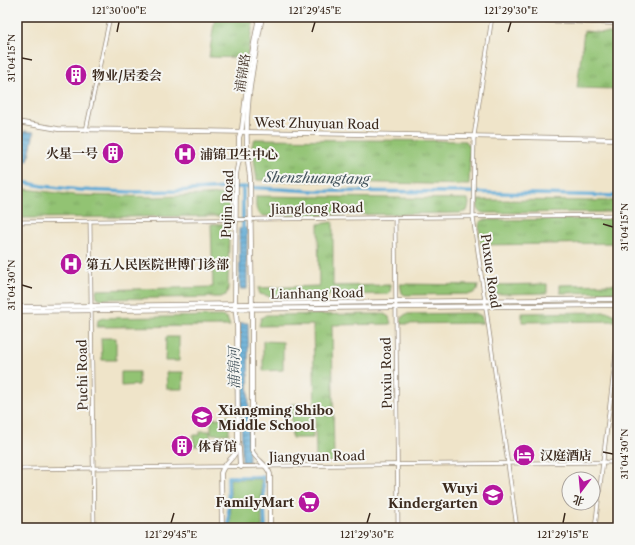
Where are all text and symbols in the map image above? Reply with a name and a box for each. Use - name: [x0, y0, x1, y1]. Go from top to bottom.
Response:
- text: 121°30'00"E: [92, 4, 146, 17]
- text: 121°29'45"E: [289, 4, 341, 17]
- text: 121°29'30"E: [484, 4, 538, 17]
- text: 31°04'15"N: [5, 34, 18, 82]
- street label: 浦锦路: [231, 52, 253, 94]
- building icon: 物业/居委会: [63, 62, 89, 88]
- place label: 物业/居委会: [92, 67, 162, 83]
- street label: West Zhuyuan Road: [254, 114, 380, 132]
- building icon: 火星一号: [100, 140, 126, 166]
- hospital icon: 浦锦卫生中心: [172, 141, 198, 167]
- place label: 火星一号: [46, 145, 98, 161]
- place label: 浦锦卫生中心: [200, 146, 278, 162]
- water label: Shenzhuangtang: [263, 168, 372, 188]
- street label: Pujin Road: [218, 170, 236, 238]
- street label: Jianglong Road: [268, 199, 364, 217]
- text: 31°04'15"N: [618, 203, 631, 251]
- street label: Puxue Road: [478, 233, 504, 309]
- hospital icon: 第五人民医院世博门诊部: [58, 251, 84, 277]
- place label: 第五人民医院世博门诊部: [86, 256, 229, 272]
- text: 31°04'30"N: [5, 260, 18, 310]
- street label: Lianhang Road: [270, 284, 364, 302]
- street label: Puxiu Road: [377, 337, 395, 409]
- street label: Puchi Road: [73, 339, 91, 411]
- water label: 浦锦河: [225, 344, 243, 389]
- place label: Xiangming Shibo Middle School: [217, 402, 333, 433]
- school or university icon: Xiangming Shibo Middle School: [189, 404, 215, 430]
- text: 31°04'30"N: [618, 429, 631, 479]
- building icon: 体育馆: [169, 433, 195, 459]
- place label: 体育馆: [198, 438, 237, 454]
- hotel icon: 汉庭酒店: [511, 442, 537, 468]
- street label: Jiangyuan Road: [267, 447, 365, 465]
- place label: 汉庭酒店: [540, 447, 592, 463]
- north arrow: [561, 471, 601, 511]
- place label: Wuyi Kindergarten: [388, 480, 478, 511]
- school or university icon: Wuyi Kindergarten: [480, 482, 506, 508]
- supermarket icon: FamilyMart: [296, 489, 322, 515]
- text: 北: [571, 492, 585, 509]
- place label: FamilyMart: [216, 494, 295, 510]
- text: 121°29'45"E: [145, 528, 197, 541]
- text: 121°29'30"E: [340, 528, 394, 541]
- text: 121°29'15"E: [537, 528, 589, 541]

